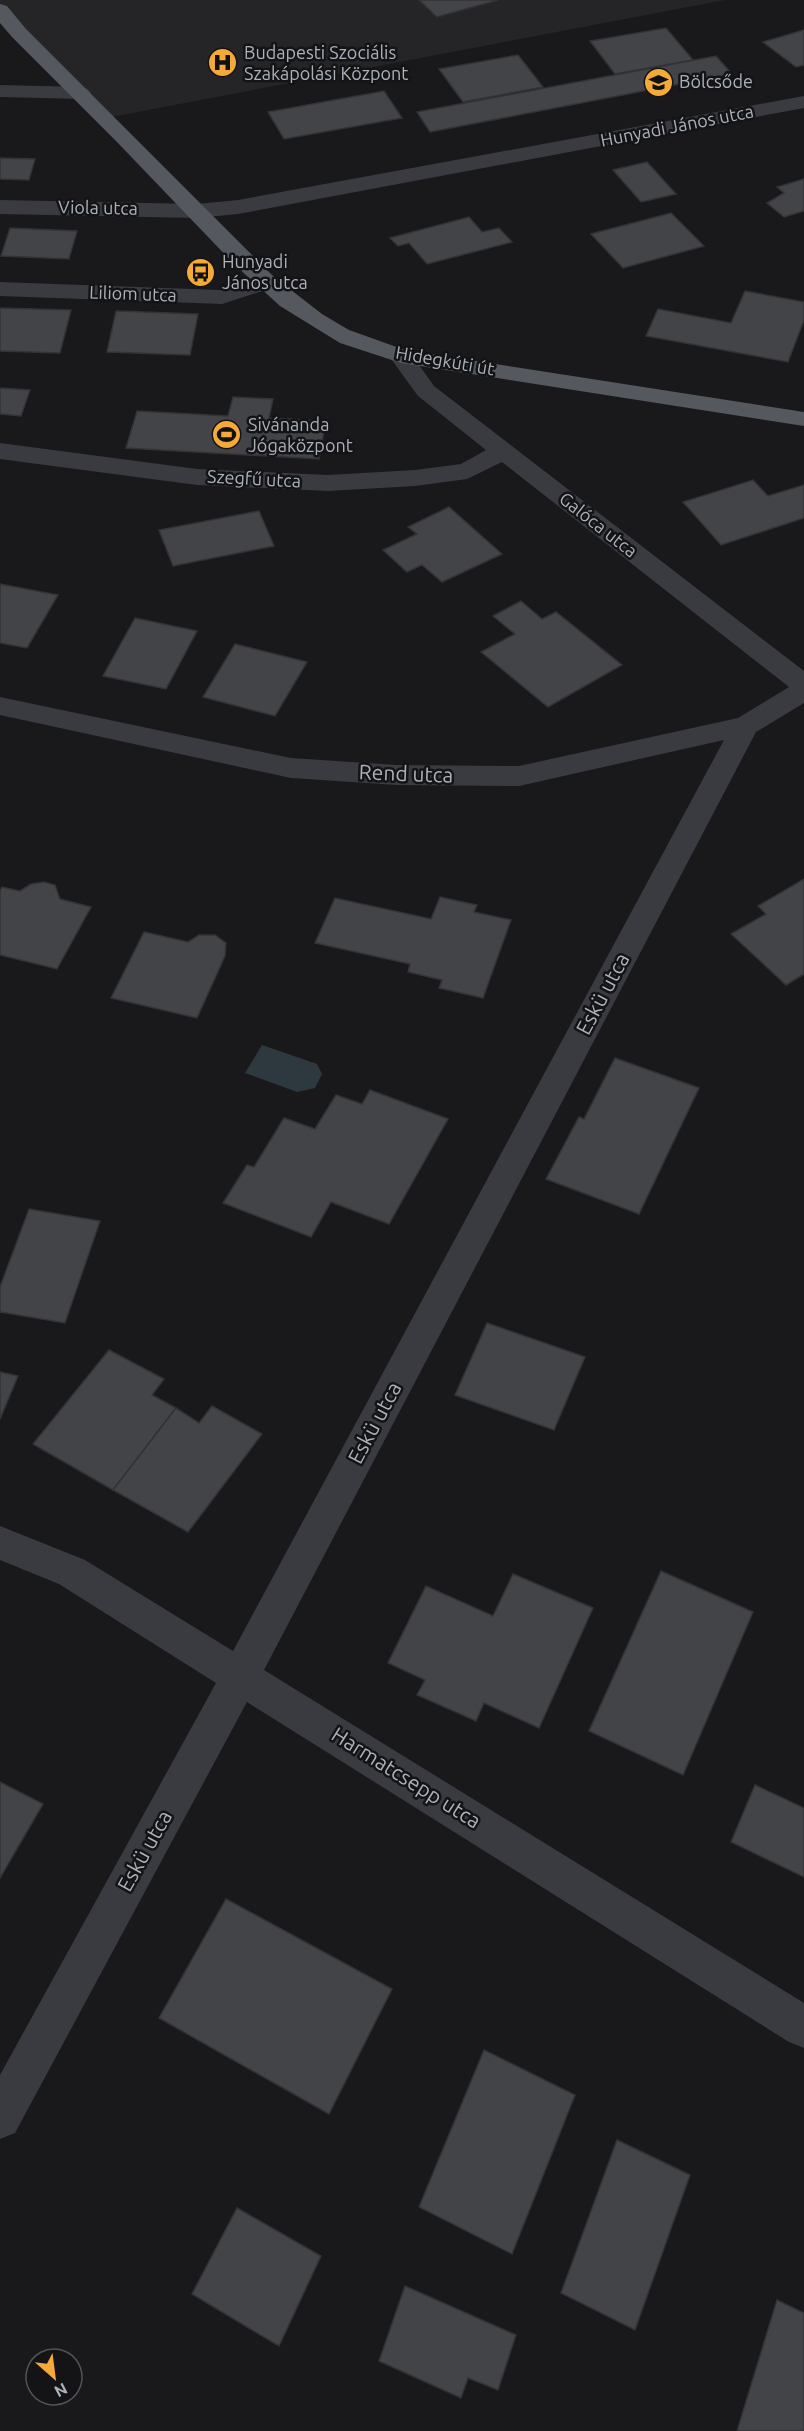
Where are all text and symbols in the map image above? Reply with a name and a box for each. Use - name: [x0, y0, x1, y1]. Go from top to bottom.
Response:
- place label: Budapesti Szociális Szakápolási Központ: [244, 42, 408, 83]
- hospital icon: Budapesti Szociális Szakápolási Központ: [207, 47, 239, 79]
- school or university icon: Bölcsőde: [642, 66, 674, 98]
- place label: Bölcsőde: [679, 71, 753, 91]
- street label: Hunyadi János utca: [599, 100, 755, 150]
- street label: Viola utca: [58, 196, 138, 218]
- place label: Hunyadi János utca: [222, 251, 308, 292]
- bus stop icon: Hunyadi János utca: [185, 256, 217, 288]
- street label: Liliom utca: [89, 281, 177, 305]
- street label: Hidegkúti út: [394, 341, 496, 379]
- place label: Sivánanda Jógaközpont: [248, 414, 353, 455]
- sports icon: Sivánanda Jógaközpont: [211, 419, 243, 451]
- street label: Szegfű utca: [207, 466, 302, 490]
- street label: Galóca utca: [556, 488, 641, 561]
- street label: Rend utca: [358, 759, 454, 787]
- street label: Eskü utca: [571, 949, 634, 1038]
- street label: Eskü utca: [343, 1378, 406, 1467]
- street label: Harmatcsepp utca: [328, 1722, 485, 1833]
- street label: Eskü utca: [112, 1806, 176, 1895]
- north arrow: [24, 2347, 84, 2407]
- text: N: [52, 2379, 71, 2401]

